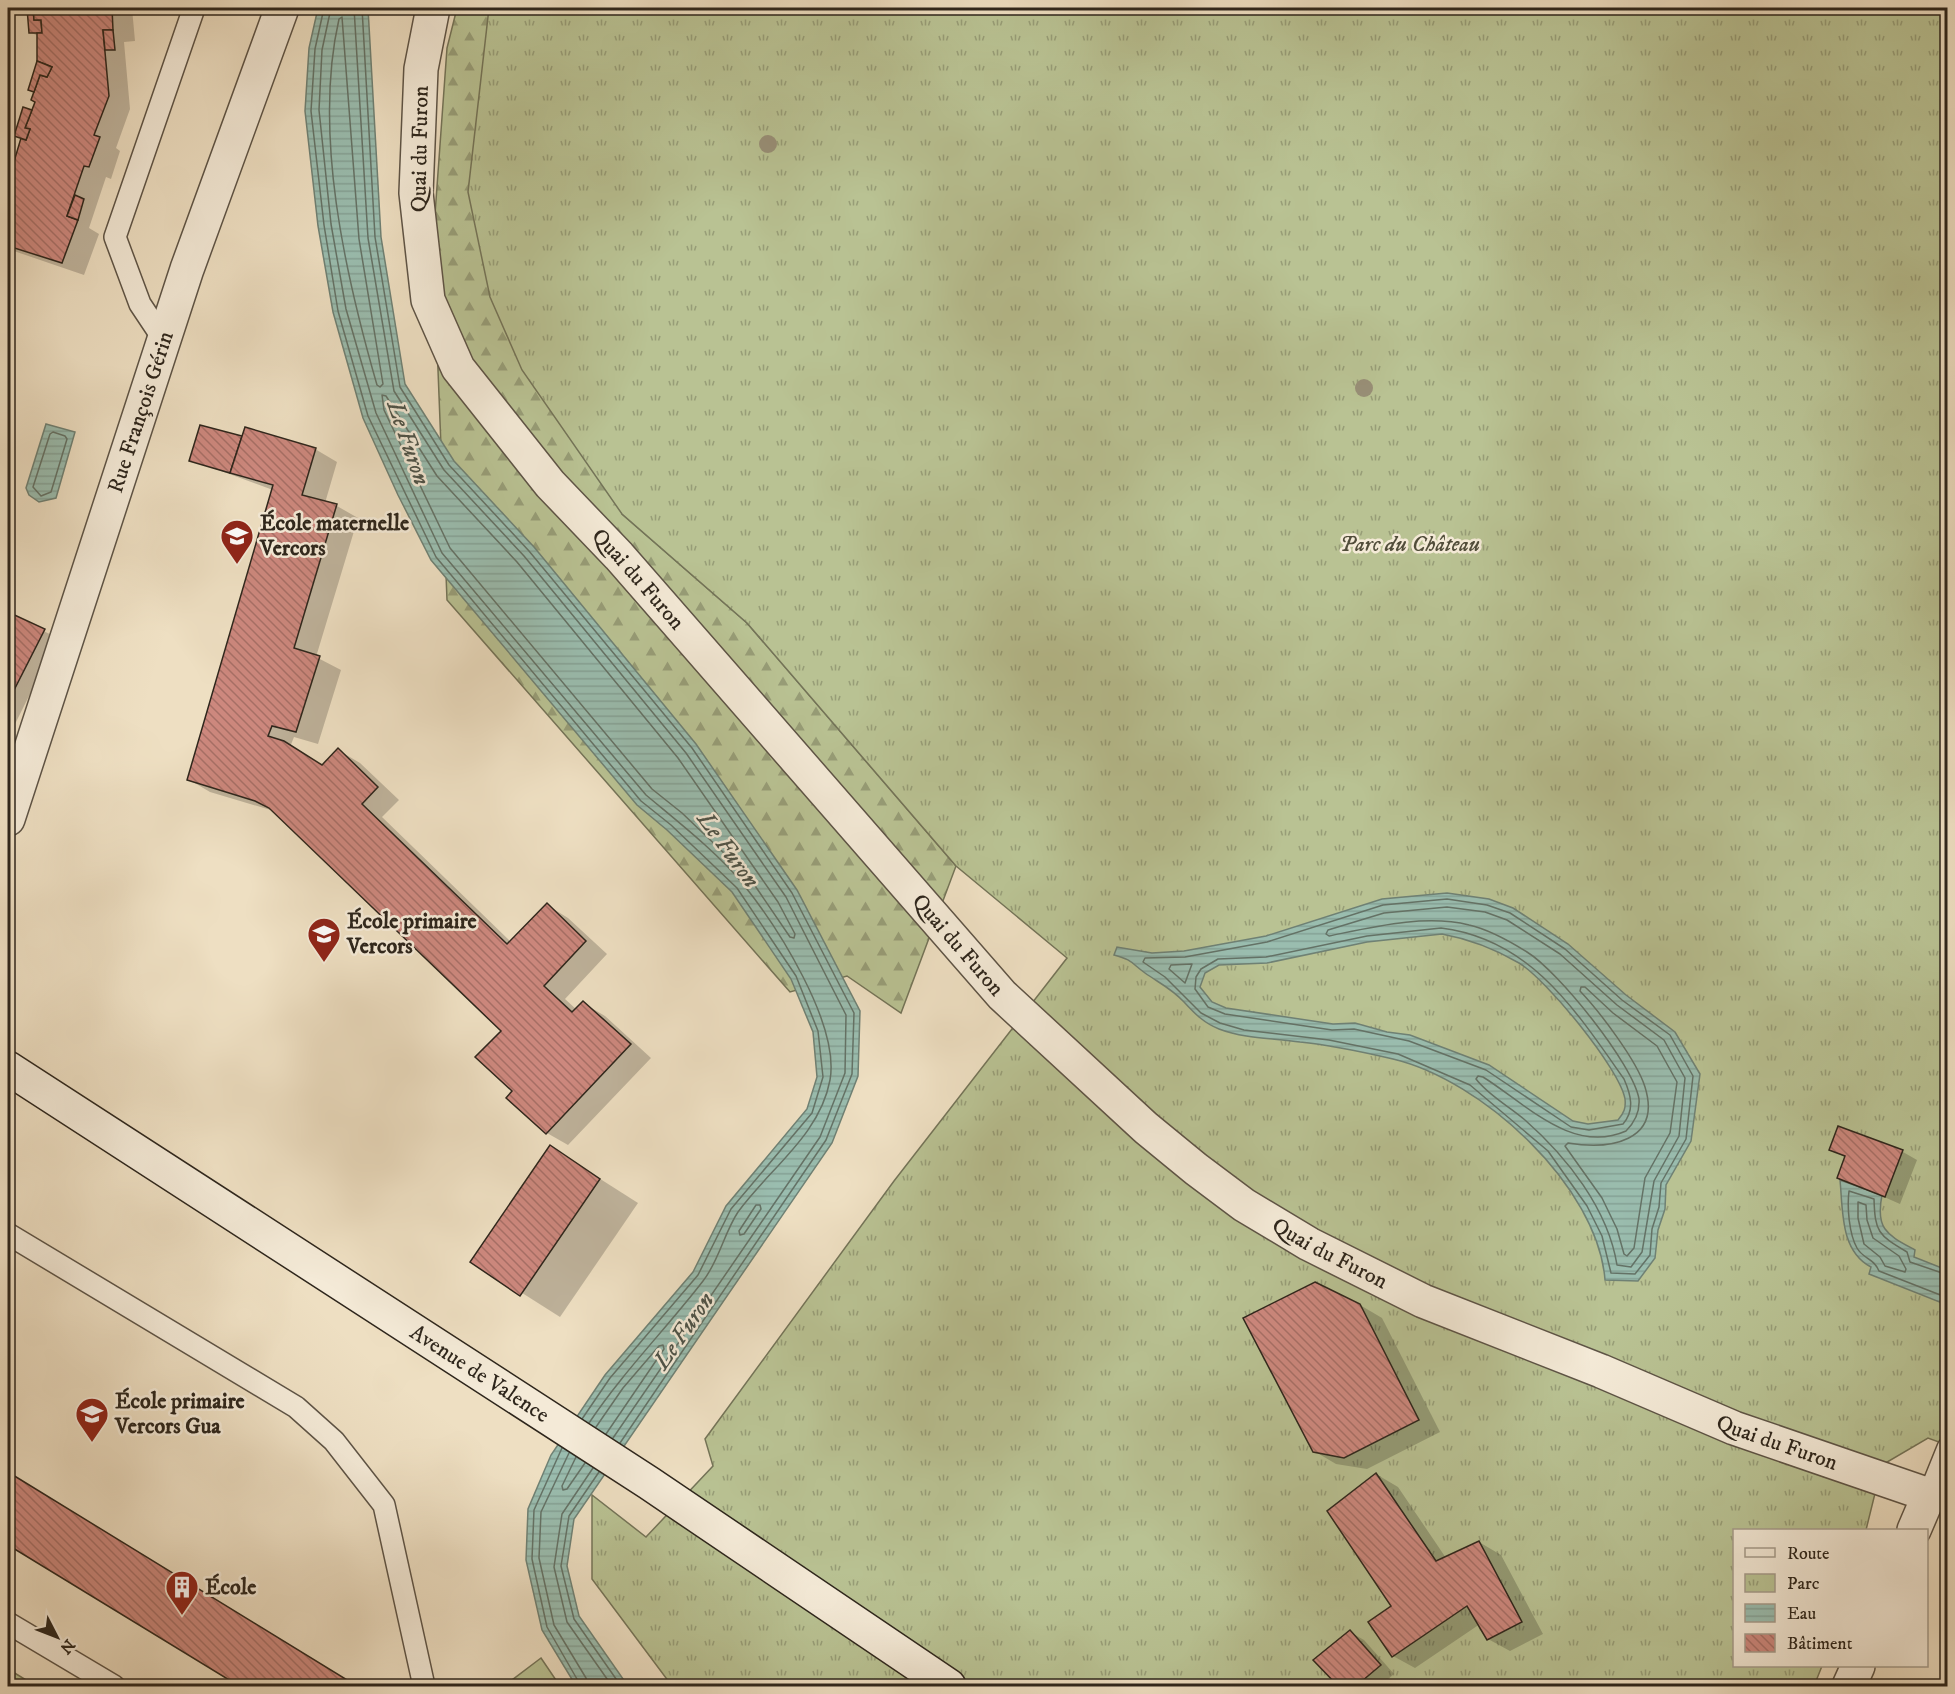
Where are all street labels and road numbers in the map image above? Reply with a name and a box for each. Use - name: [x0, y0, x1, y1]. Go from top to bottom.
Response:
- street label: Quai du Furon: [405, 85, 435, 213]
- street label: Rue François Gérin: [102, 327, 179, 496]
- street label: Quai du Furon: [586, 522, 691, 636]
- street label: Quai du Furon: [906, 888, 1010, 1002]
- street label: Quai du Furon: [1267, 1212, 1393, 1295]
- street label: Avenue de Valence: [405, 1318, 554, 1428]
- street label: Quai du Furon: [1712, 1408, 1842, 1476]

